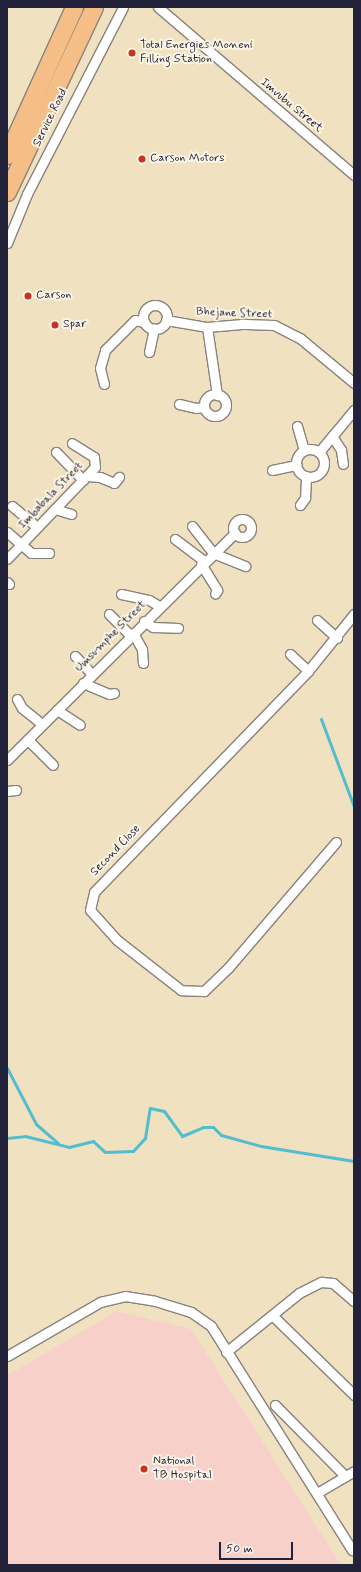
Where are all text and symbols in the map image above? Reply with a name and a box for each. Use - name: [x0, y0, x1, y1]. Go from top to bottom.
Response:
- place label: Total Energies Moneni Filling Station: [140, 39, 252, 67]
- marker: Total Energies Moneni Filling Station: [127, 48, 137, 58]
- street label: Imvubu Street: [257, 76, 325, 136]
- street label: Service Road: [31, 86, 71, 150]
- place label: Carson Motors: [150, 152, 223, 166]
- marker: Carson Motors: [137, 154, 147, 164]
- place label: Carson: [36, 289, 71, 303]
- marker: Carson: [23, 291, 33, 301]
- street label: Bhejane Street: [195, 305, 273, 323]
- place label: Spar: [63, 318, 87, 332]
- marker: Spar: [50, 320, 60, 330]
- street label: Imbabala Street: [15, 459, 87, 533]
- street label: Umsumphe Street: [73, 599, 149, 675]
- street label: Second Close: [87, 822, 145, 880]
- place label: National TB Hospital: [153, 1455, 213, 1483]
- marker: National TB Hospital: [138, 1463, 150, 1475]
- scale bar: [221, 1534, 295, 1560]
- text: 50 m: [226, 1541, 253, 1557]

